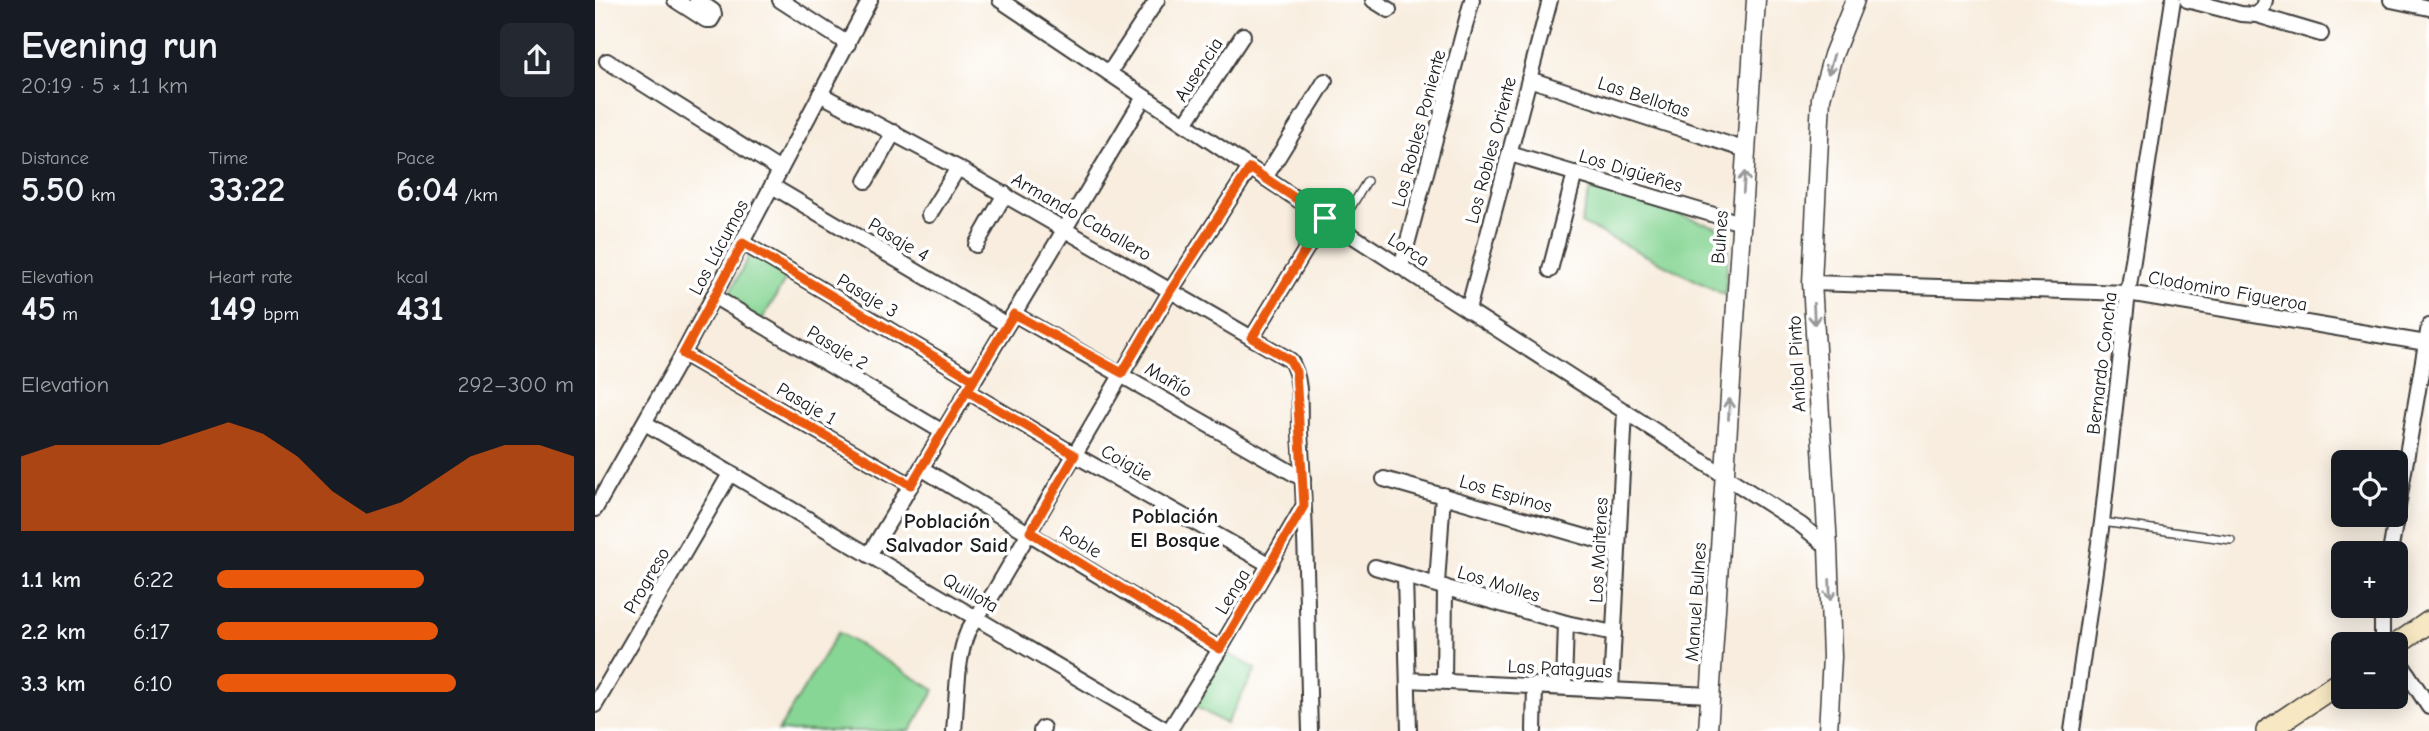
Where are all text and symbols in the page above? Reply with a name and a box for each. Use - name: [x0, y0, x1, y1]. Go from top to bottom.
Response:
- button: share: [500, 23, 574, 97]
- text: Evening run: [21, 24, 218, 68]
- street label: Ausencia: [1170, 33, 1228, 106]
- street label: Los Robles Poniente: [1387, 47, 1451, 209]
- one-way arrow: [1823, 52, 1836, 74]
- text: 20:19 · 5 × 1.1 km: [21, 72, 188, 99]
- street label: Las Bellotas: [1595, 72, 1693, 122]
- street label: Los Robles Oriente: [1461, 74, 1521, 226]
- street label: Los Digüeñes: [1576, 145, 1685, 197]
- text: Distance: [21, 147, 89, 169]
- text: Time: [209, 147, 248, 169]
- text: Pace: [396, 147, 435, 169]
- street label: Armando Caballero: [1008, 168, 1155, 266]
- text: 5.50: [21, 169, 85, 210]
- text: 33:22: [209, 169, 285, 210]
- text: 6:04: [396, 169, 458, 210]
- one-way arrow: [1738, 171, 1751, 194]
- text: km: [85, 184, 116, 206]
- text: /km: [458, 184, 498, 206]
- pin: [1295, 188, 1355, 248]
- street label: Los Lúcumos: [685, 196, 753, 299]
- icon: arrive: [1306, 199, 1344, 237]
- street label: Bulnes: [1707, 209, 1733, 265]
- street label: Pasaje 4: [864, 213, 933, 266]
- street label: Lorca: [1384, 228, 1433, 271]
- text: Elevation: [21, 266, 94, 288]
- text: Heart rate: [209, 266, 292, 288]
- text: kcal: [396, 266, 428, 288]
- street label: Clodomiro Figueroa: [2146, 266, 2309, 316]
- street label: Pasaje 3: [833, 269, 902, 323]
- text: 45: [21, 288, 56, 329]
- text: 149: [209, 288, 257, 329]
- text: 431: [396, 288, 444, 329]
- street label: Bernardo Concha: [2082, 290, 2122, 436]
- one-way arrow: [1808, 302, 1821, 325]
- text: m: [56, 303, 78, 325]
- text: bpm: [257, 303, 299, 325]
- street label: Aníbal Pinto: [1783, 315, 1811, 413]
- street label: Pasaje 2: [803, 321, 872, 375]
- street label: Mañío: [1141, 358, 1196, 402]
- text: Elevation: [21, 371, 109, 398]
- text: 292–300 m: [458, 371, 574, 398]
- street label: Pasaje 1: [773, 378, 840, 430]
- one-way arrow: [1723, 398, 1736, 421]
- street label: Coigüe: [1097, 440, 1156, 486]
- map controls: [2331, 450, 2408, 709]
- button: locate: [2331, 450, 2408, 527]
- street label: Los Espinos: [1457, 470, 1555, 518]
- street label: Los Maitenes: [1585, 497, 1613, 603]
- district label: Población El Bosque: [1130, 504, 1220, 552]
- district label: Población Salvador Said: [886, 509, 1008, 557]
- street label: Roble: [1056, 521, 1105, 563]
- button: +: [2331, 541, 2408, 618]
- street label: Manuel Bulnes: [1681, 542, 1711, 662]
- street label: Progreso: [619, 544, 675, 617]
- street label: Los Molles: [1455, 561, 1543, 607]
- street label: Lenga: [1211, 565, 1255, 618]
- text: 1.1 km: [21, 566, 81, 593]
- text: 6:22: [133, 566, 174, 593]
- street label: Quillota: [939, 568, 1002, 617]
- one-way arrow: [1823, 578, 1836, 601]
- text: 2.2 km: [21, 618, 86, 645]
- text: 6:17: [133, 618, 170, 645]
- button: −: [2331, 632, 2408, 709]
- street label: Las Pataguas: [1507, 655, 1613, 683]
- text: 3.3 km: [21, 670, 86, 697]
- text: 6:10: [133, 670, 173, 697]

